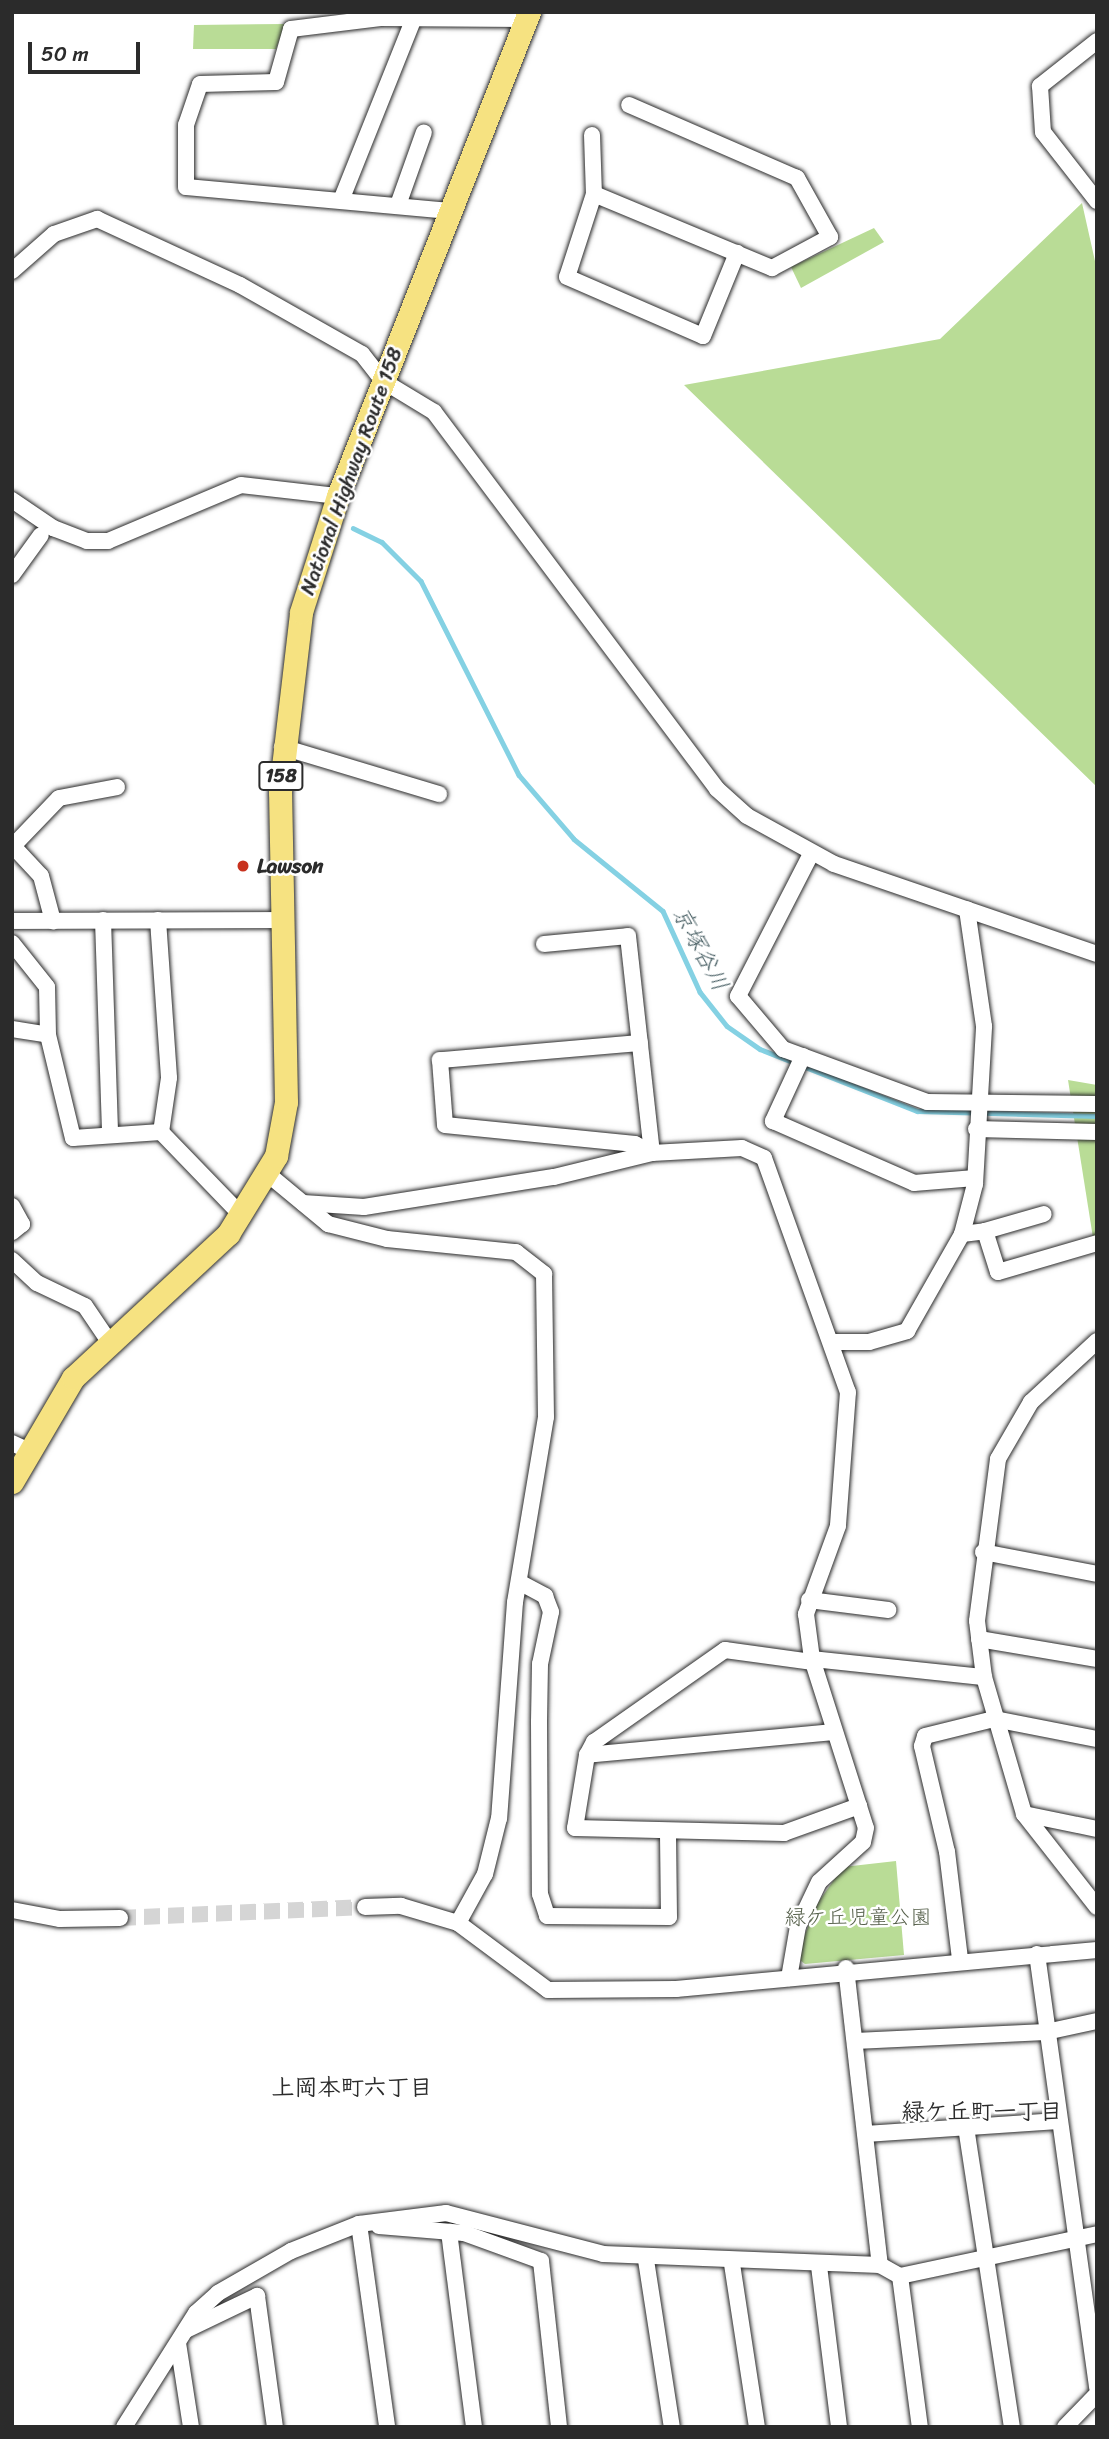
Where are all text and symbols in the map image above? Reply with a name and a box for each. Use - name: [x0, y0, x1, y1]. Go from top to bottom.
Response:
- scale bar: [32, 28, 144, 72]
- text: 50 m: [41, 35, 89, 73]
- street label: National Highway Route 158: [294, 344, 408, 598]
- road number: 158: [258, 761, 304, 792]
- place label: Lawson: [257, 853, 323, 879]
- marker: Lawson: [235, 858, 251, 874]
- water label: 京塚谷川: [666, 902, 734, 996]
- park label: 緑ケ丘児童公園: [785, 1904, 931, 1930]
- district label: 上岡本町六丁目: [272, 2074, 432, 2102]
- district label: 緑ケ丘町一丁目: [902, 2098, 1062, 2126]

